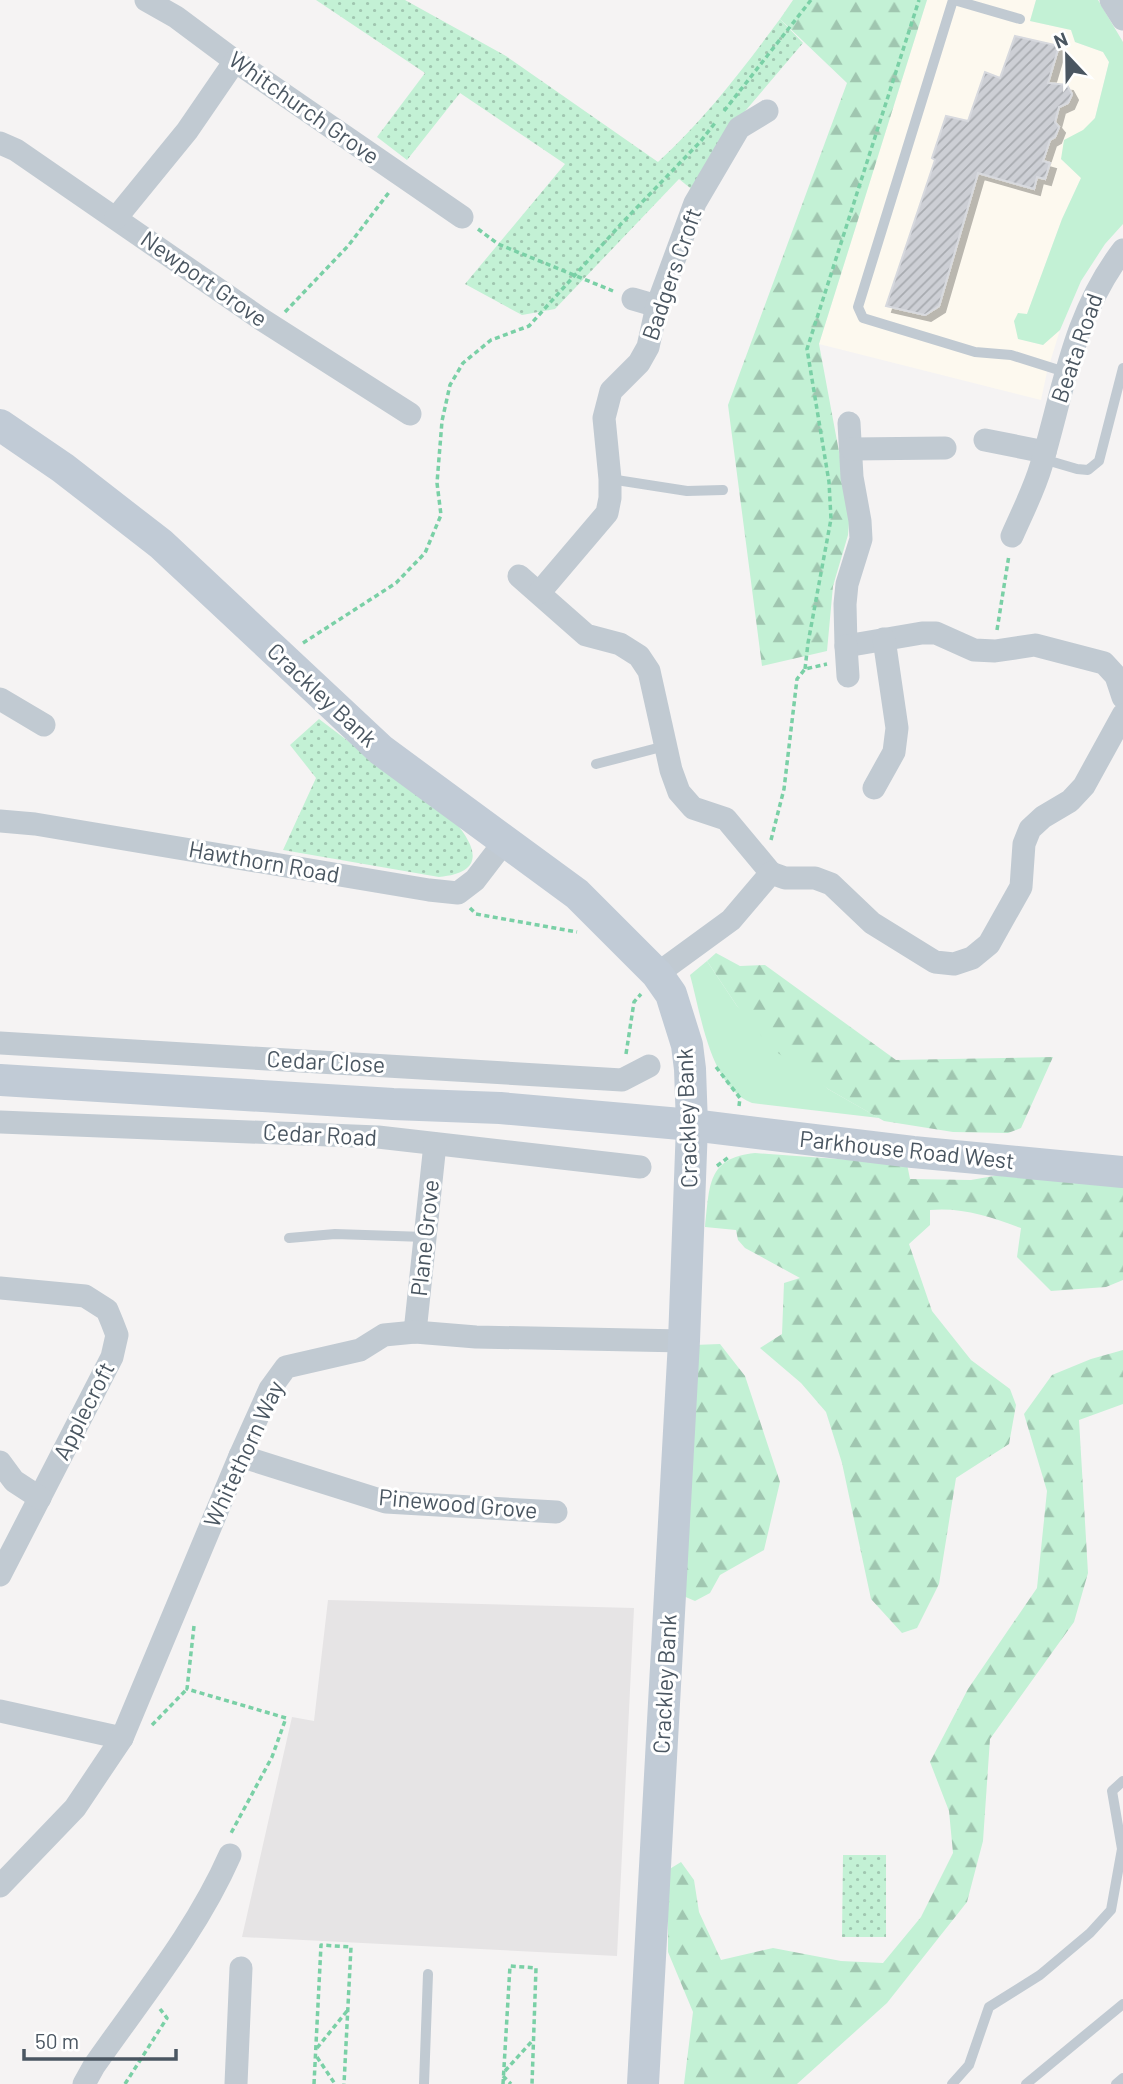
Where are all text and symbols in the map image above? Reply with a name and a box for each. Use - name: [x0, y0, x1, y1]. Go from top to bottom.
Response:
- north arrow: [1032, 21, 1102, 91]
- text: N: [1050, 27, 1071, 53]
- street label: Whitchurch Grove: [224, 45, 385, 170]
- street label: Badgers Croft: [635, 204, 707, 344]
- street label: Newport Grove: [136, 224, 273, 332]
- street label: Beata Road: [1044, 289, 1108, 406]
- street label: Crackley Bank: [262, 636, 383, 752]
- street label: Hawthorn Road: [187, 834, 342, 888]
- street label: Cedar Close: [266, 1044, 386, 1078]
- street label: Crackley Bank: [670, 1048, 702, 1188]
- street label: Cedar Road: [262, 1117, 378, 1151]
- street label: Parkhouse Road West: [798, 1124, 1016, 1174]
- street label: Plane Grove: [404, 1178, 444, 1298]
- street label: Applecroft: [47, 1357, 120, 1464]
- street label: Whitethorn Way: [197, 1376, 289, 1531]
- street label: Pinewood Grove: [378, 1482, 539, 1524]
- street label: Crackley Bank: [646, 1613, 682, 1755]
- scale bar: [24, 2018, 177, 2062]
- text: 50 m: [35, 2028, 79, 2053]

